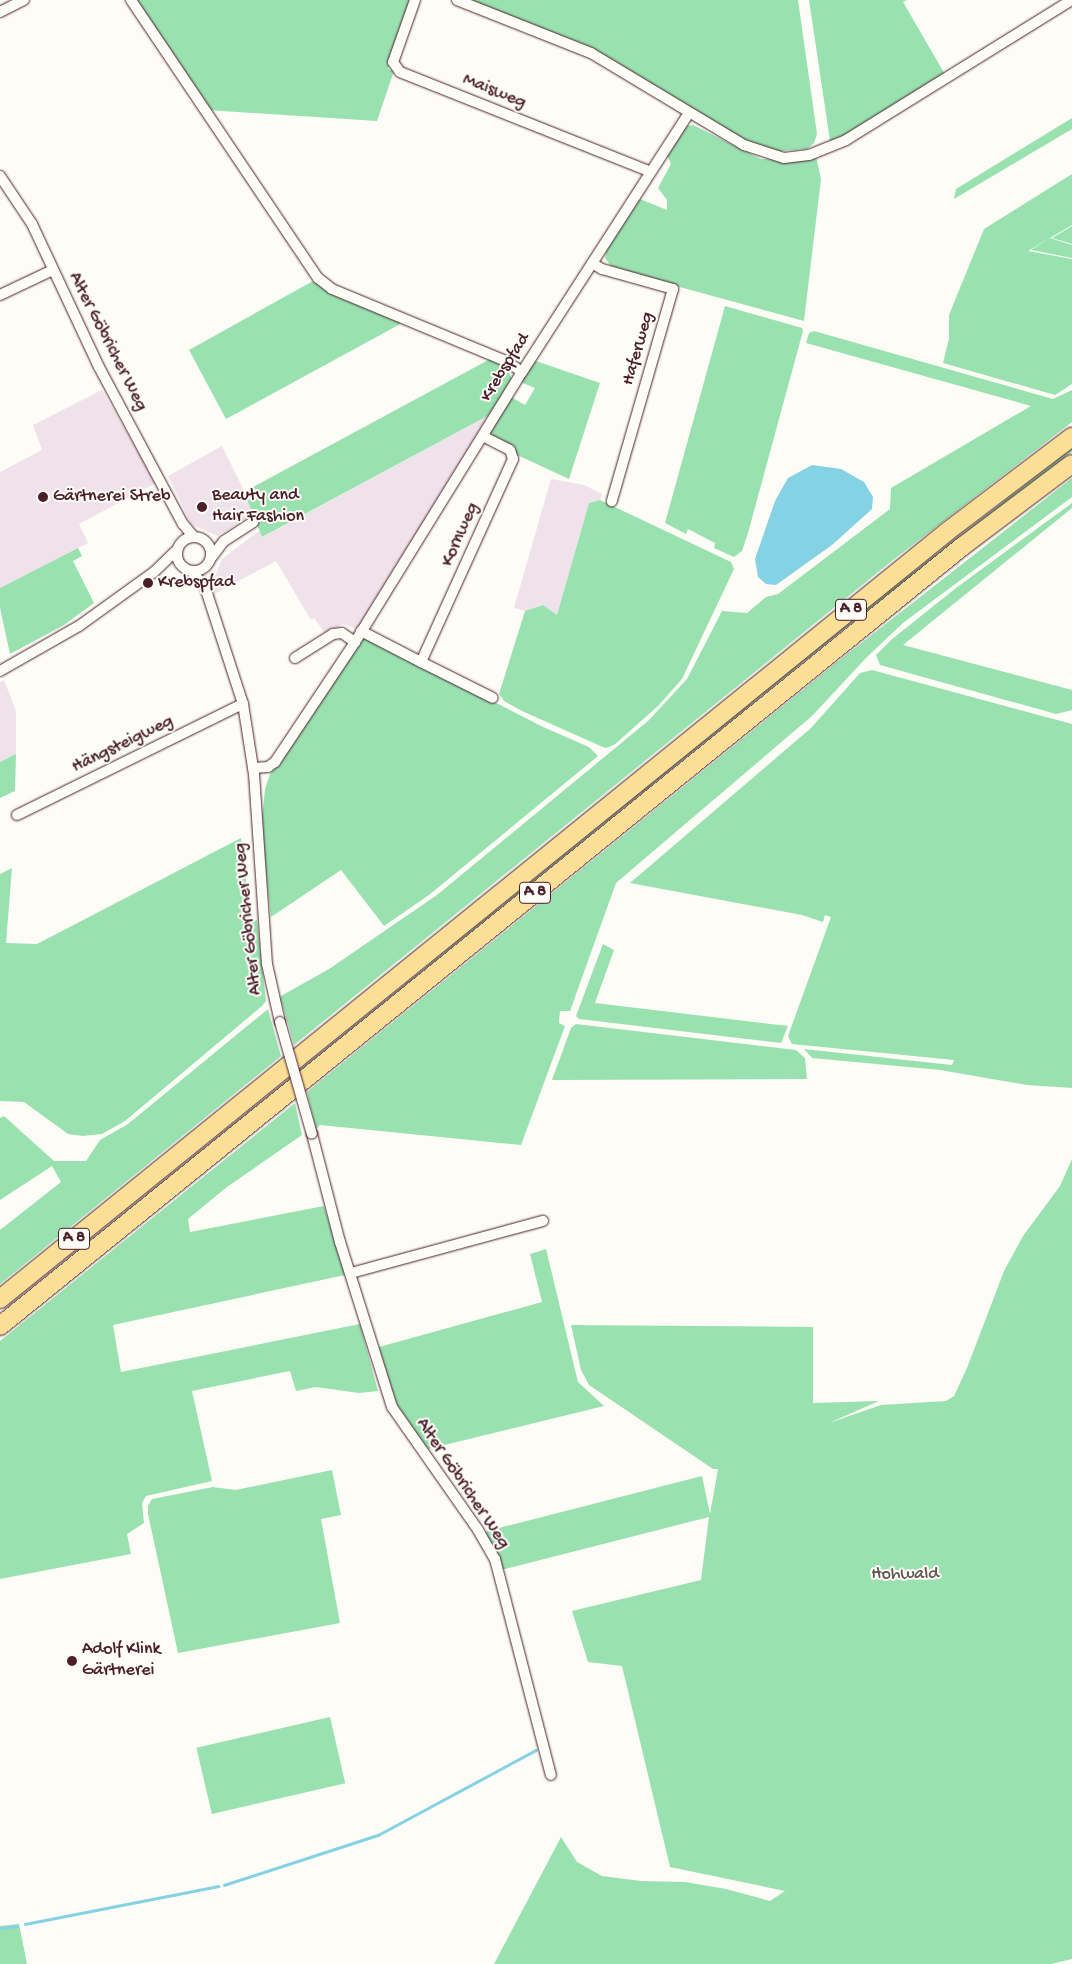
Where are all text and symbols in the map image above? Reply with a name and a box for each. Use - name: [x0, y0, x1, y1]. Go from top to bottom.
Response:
- street label: Maisweg: [459, 70, 529, 114]
- street label: Alter Göbricher Weg: [63, 269, 151, 415]
- street label: Haferweg: [618, 310, 660, 388]
- street label: Krebspfad: [477, 330, 535, 406]
- place label: Gärtnerei Streb: [53, 486, 171, 508]
- place label: Beauty and Hair Fashion: [212, 486, 304, 528]
- marker: Gärtnerei Streb: [37, 491, 49, 503]
- street label: Kornweg: [437, 500, 485, 570]
- marker: Beauty and Hair Fashion: [196, 501, 208, 513]
- place label: Krebspfad: [158, 572, 235, 594]
- marker: Krebspfad: [142, 577, 154, 589]
- road number: A 8: [835, 596, 867, 624]
- street label: Hängsteigweg: [69, 711, 177, 779]
- street label: Alter Göbricher Weg: [230, 842, 268, 996]
- road number: A 8: [519, 880, 551, 906]
- road number: A 8: [58, 1226, 90, 1252]
- street label: Alter Göbricher Weg: [410, 1415, 514, 1553]
- park label: Hohwald: [871, 1564, 939, 1586]
- place label: Adolf Klink Gärtnerei: [82, 1640, 161, 1682]
- marker: Adolf Klink Gärtnerei: [66, 1655, 78, 1667]

